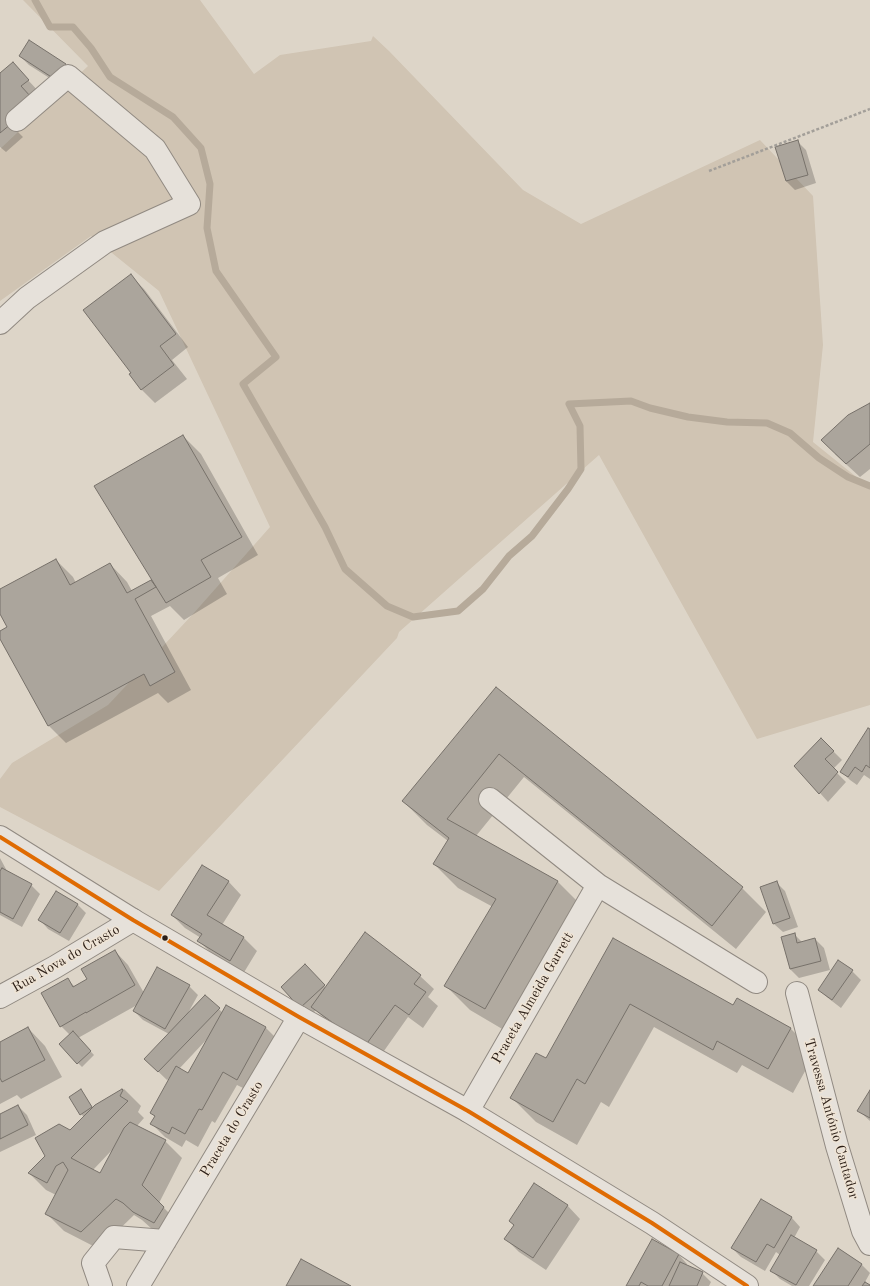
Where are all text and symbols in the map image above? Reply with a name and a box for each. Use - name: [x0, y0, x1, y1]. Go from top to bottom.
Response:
- street label: Rua Nova do Crasto: [9, 921, 123, 997]
- street label: Praceta Almeida Garrett: [488, 929, 578, 1067]
- unlabelled marker: [160, 933, 170, 943]
- street label: Travessa António Cantador: [800, 1037, 862, 1201]
- street label: Praceta do Crasto: [197, 1078, 267, 1180]

